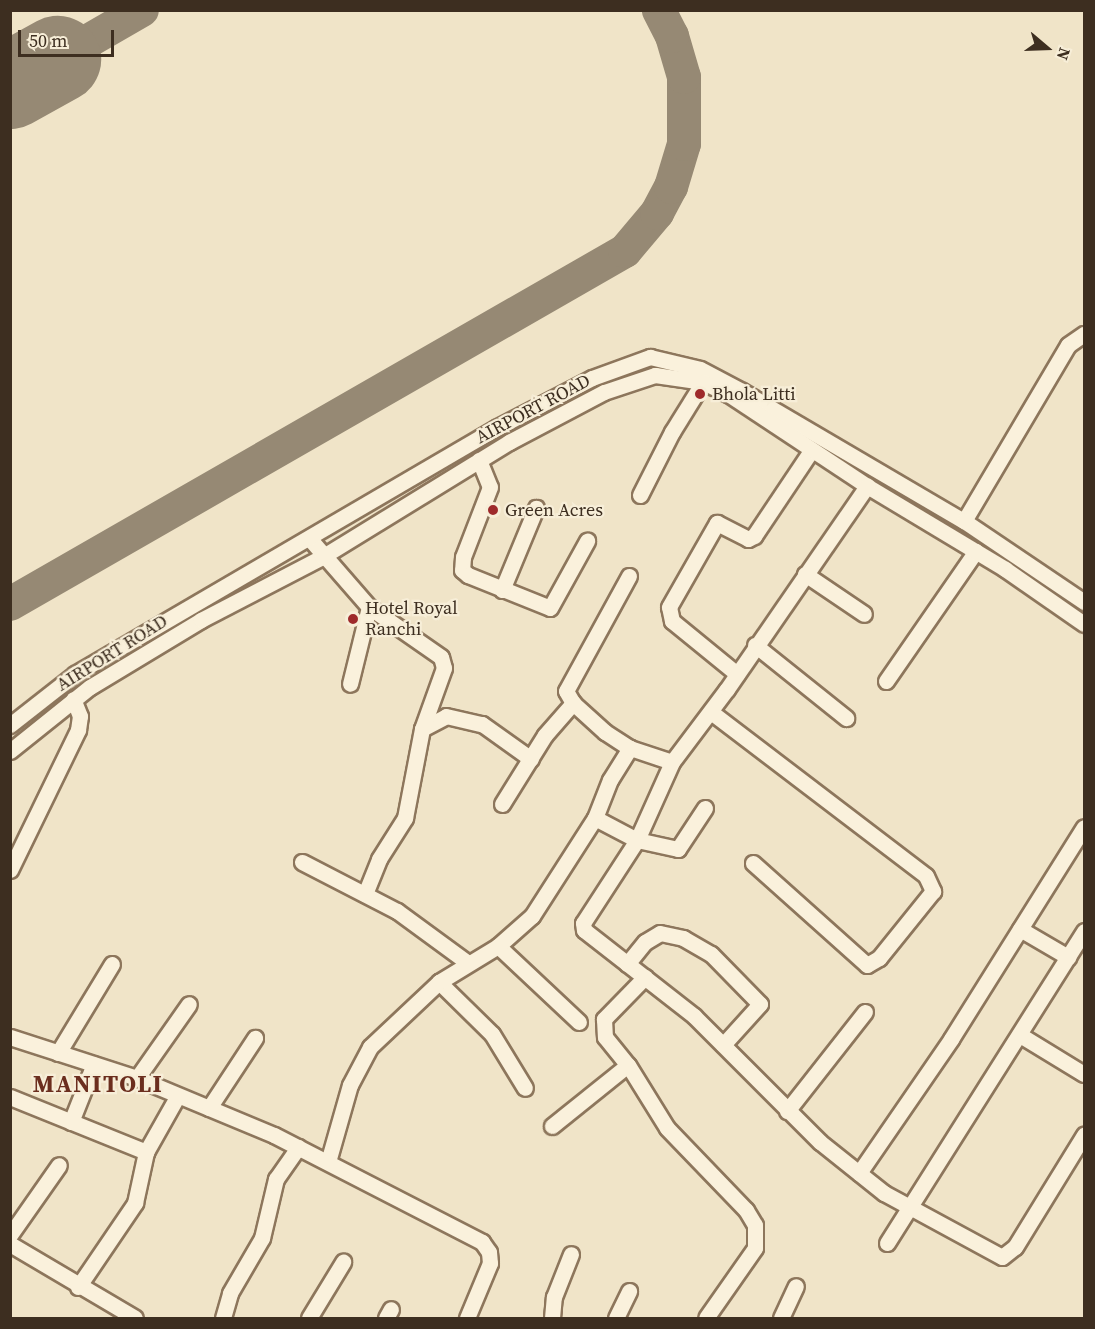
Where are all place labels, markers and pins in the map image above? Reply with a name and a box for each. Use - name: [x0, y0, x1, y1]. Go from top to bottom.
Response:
- place label: Bhola Litti: [712, 383, 796, 405]
- marker: Bhola Litti: [693, 387, 707, 401]
- place label: Green Acres: [505, 499, 603, 521]
- marker: Green Acres: [486, 503, 500, 517]
- place label: Hotel Royal Ranchi: [365, 598, 458, 640]
- marker: Hotel Royal Ranchi: [346, 612, 360, 626]

